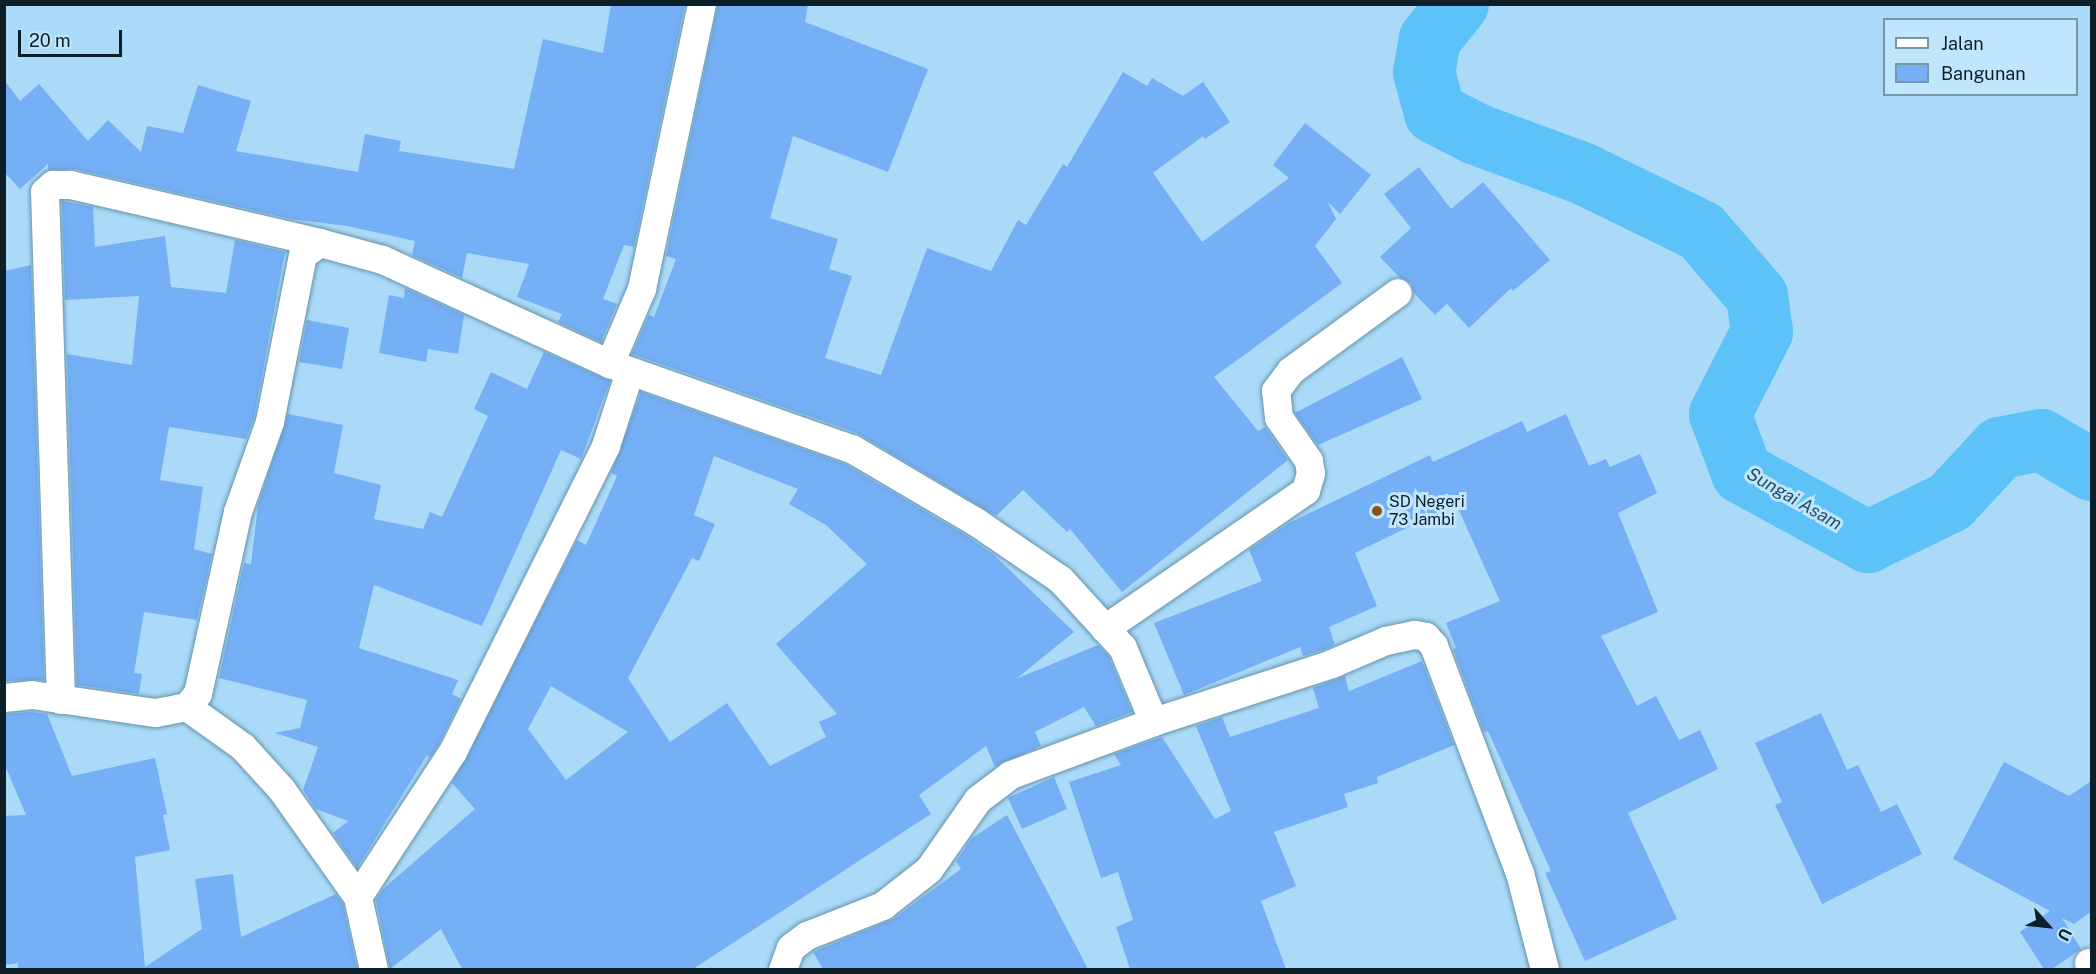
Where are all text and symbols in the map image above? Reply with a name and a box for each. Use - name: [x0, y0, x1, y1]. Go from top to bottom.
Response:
- scale bar: [21, 18, 124, 56]
- legend: [1883, 18, 2078, 96]
- text: 20 m: [29, 30, 71, 51]
- text: Jalan: [1941, 33, 1984, 54]
- text: Bangunan: [1941, 63, 2026, 84]
- water label: Sungai Asam: [1743, 463, 1845, 535]
- place label: SD Negeri 73 Jambi: [1389, 492, 1465, 530]
- marker: SD Negeri 73 Jambi: [1370, 504, 1384, 518]
- north arrow: [2018, 896, 2078, 956]
- text: U: [2053, 925, 2076, 944]

